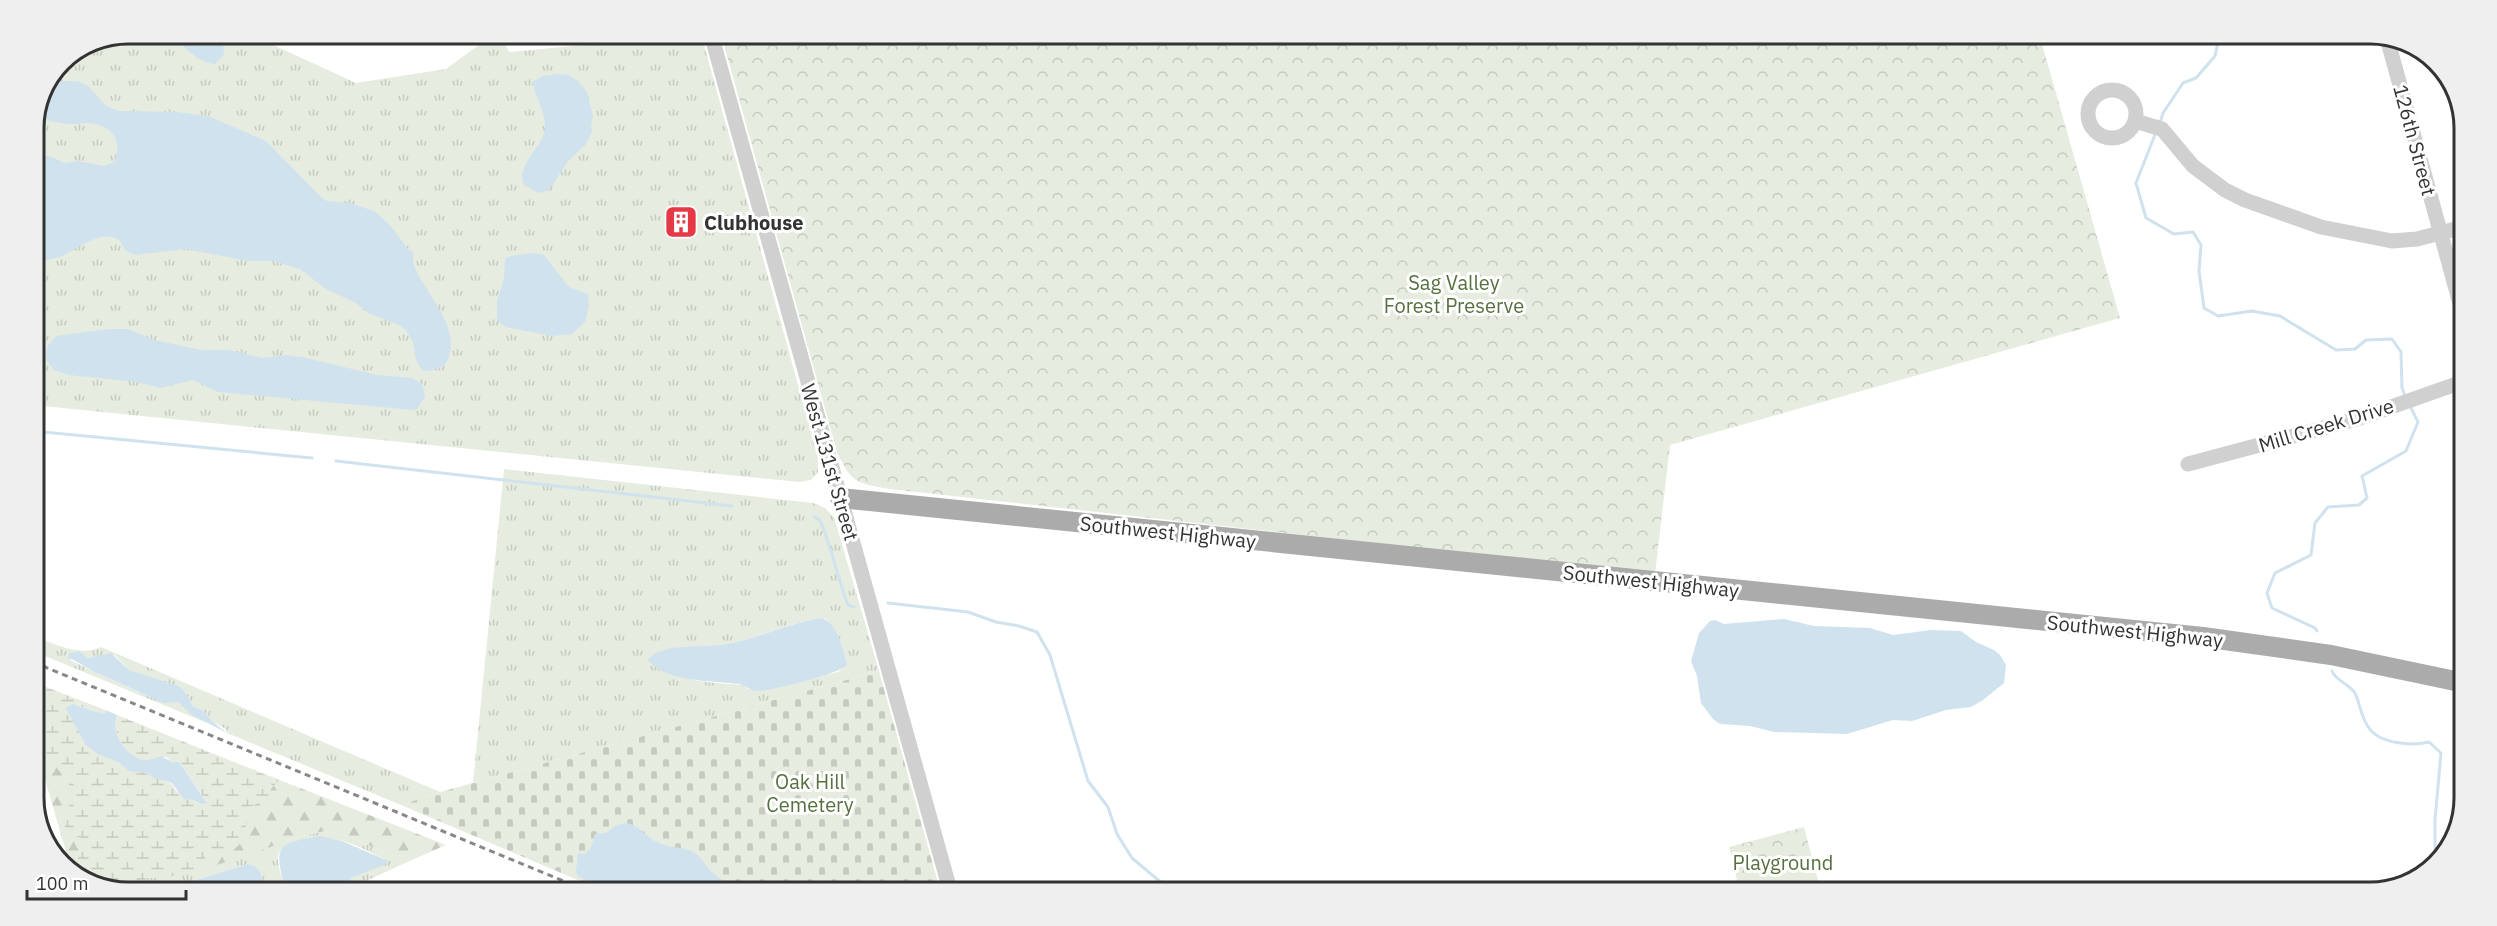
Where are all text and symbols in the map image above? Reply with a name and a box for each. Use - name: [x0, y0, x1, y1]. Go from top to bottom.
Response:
- street label: 126th Street: [2387, 81, 2443, 199]
- building icon: Clubhouse: [663, 204, 699, 240]
- place label: Clubhouse: [704, 209, 804, 236]
- park label: Sag Valley Forest Preserve: [1384, 269, 1524, 319]
- street label: West 131st Street: [795, 380, 865, 544]
- street label: Mill Creek Drive: [2255, 392, 2397, 458]
- street label: Southwest Highway: [1079, 509, 1257, 555]
- street label: Southwest Highway: [1562, 558, 1740, 604]
- street label: Southwest Highway: [2046, 608, 2224, 654]
- park label: Oak Hill Cemetery: [766, 768, 854, 818]
- park label: Playground: [1733, 849, 1833, 876]
- scale bar: [27, 863, 186, 901]
- text: 100 m: [36, 872, 88, 895]

